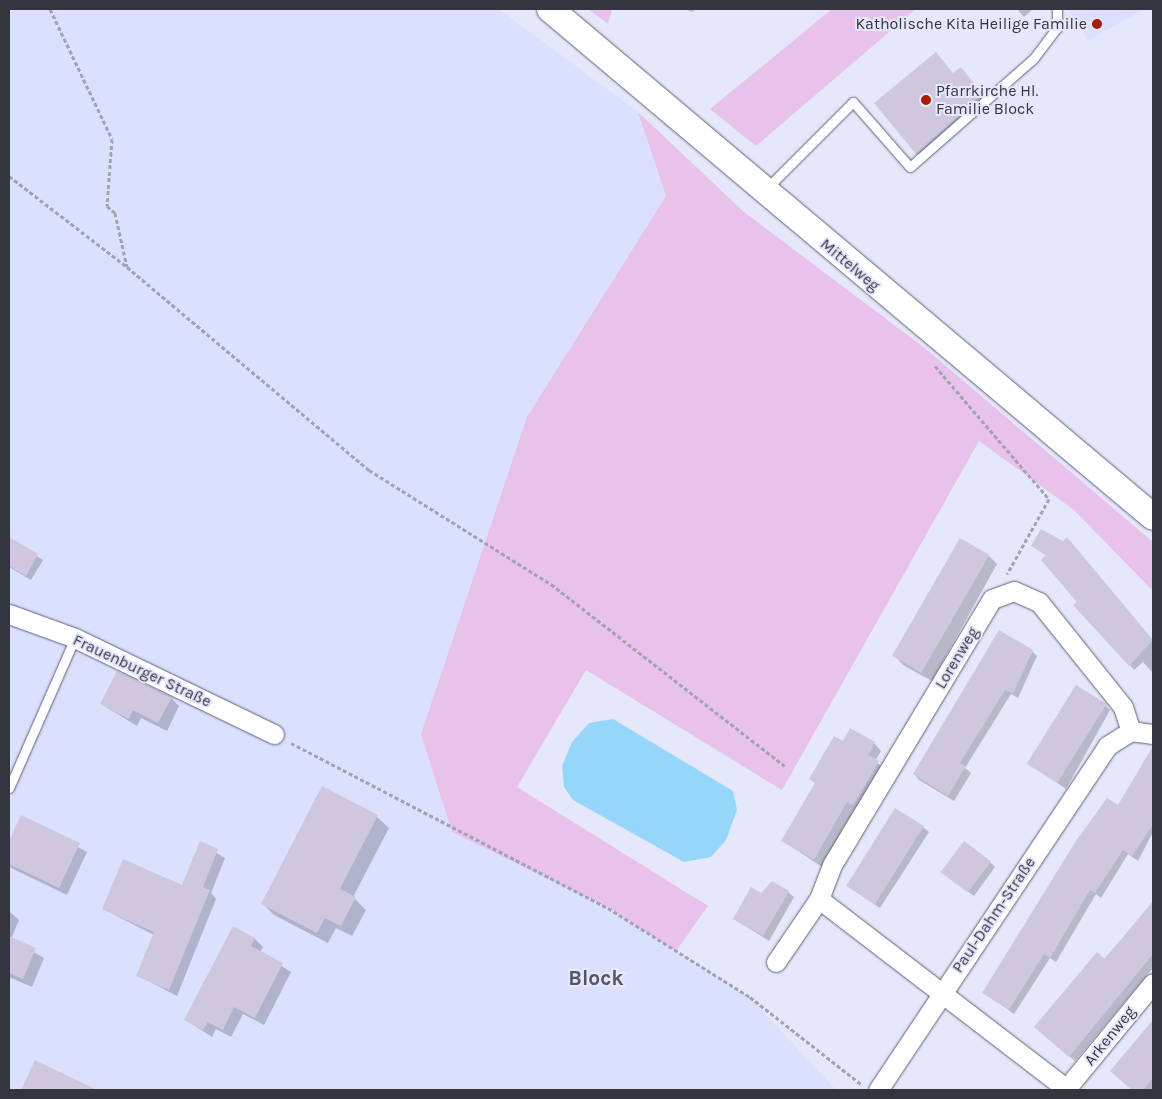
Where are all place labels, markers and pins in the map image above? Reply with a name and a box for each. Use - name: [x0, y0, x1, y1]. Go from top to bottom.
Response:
- place label: Katholische Kita Heilige Familie: [855, 14, 1087, 34]
- marker: Katholische Kita Heilige Familie: [1091, 18, 1103, 30]
- place label: Pfarrkirche Hl. Familie Block: [936, 81, 1038, 119]
- marker: Pfarrkirche Hl. Familie Block: [920, 94, 932, 106]

